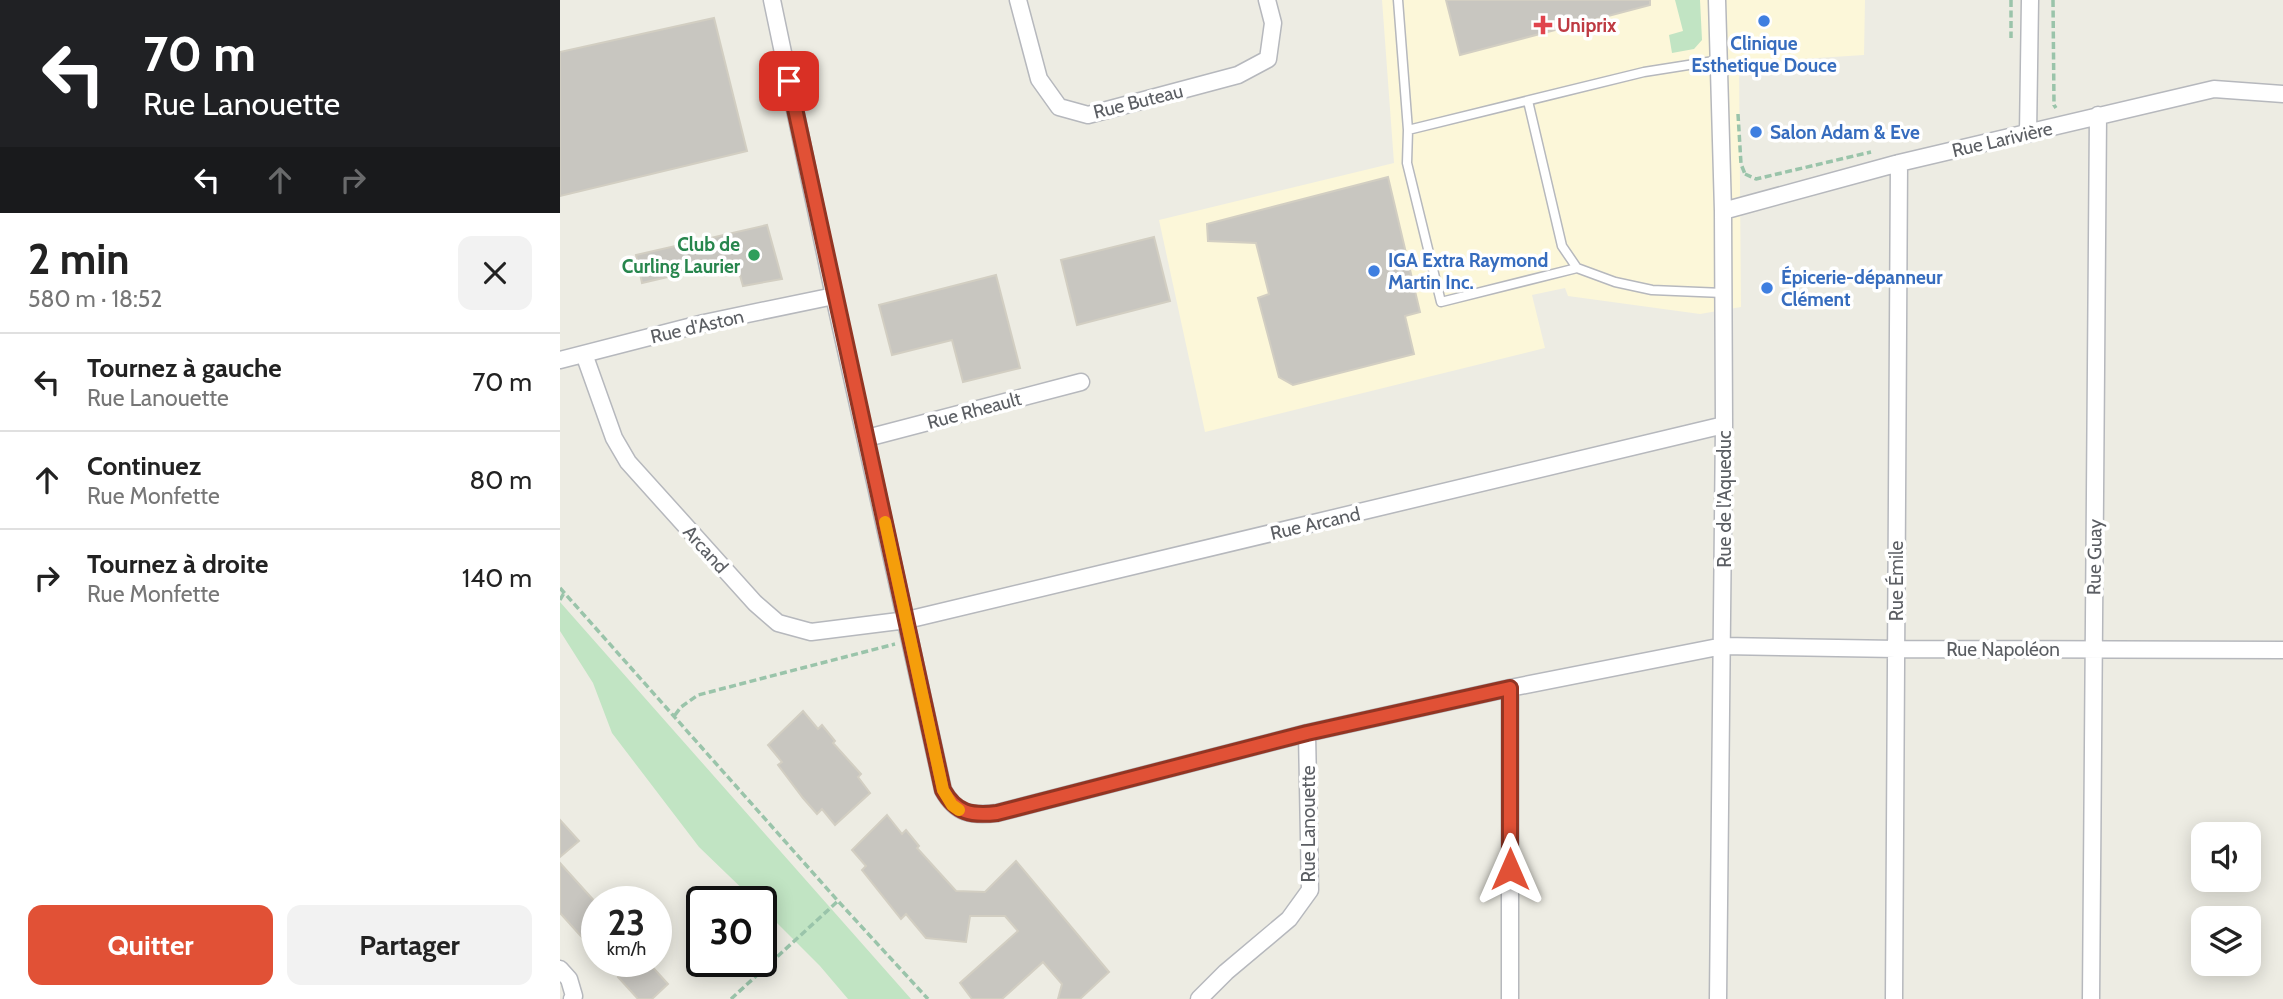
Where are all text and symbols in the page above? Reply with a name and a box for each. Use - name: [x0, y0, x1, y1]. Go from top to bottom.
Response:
- marker: Clinique Esthetique Douce: [1756, 13, 1772, 29]
- place label: Uniprix: [1557, 14, 1617, 37]
- marker: Uniprix: [1535, 17, 1551, 33]
- text: 70 m: [143, 24, 256, 83]
- icon: left: [28, 28, 119, 119]
- place label: Clinique Esthetique Douce: [1691, 32, 1837, 77]
- pin: [759, 51, 819, 111]
- icon: arrive: [770, 62, 808, 100]
- street label: Rue Buteau: [1091, 79, 1185, 124]
- text: Rue Lanouette: [143, 84, 340, 123]
- street label: Rue Larivière: [1950, 117, 2055, 162]
- place label: Salon Adam & Eve: [1770, 121, 1920, 144]
- marker: Salon Adam & Eve: [1748, 124, 1764, 140]
- icon: left: [188, 161, 226, 199]
- icon: ahead: [261, 161, 299, 199]
- icon: right: [334, 161, 372, 199]
- text: 2 min: [28, 233, 129, 285]
- place label: Club de Curling Laurier: [622, 233, 741, 278]
- button: close: [458, 236, 532, 310]
- marker: Club de Curling Laurier: [746, 247, 762, 263]
- place label: IGA Extra Raymond Martin Inc.: [1388, 249, 1548, 294]
- marker: IGA Extra Raymond Martin Inc.: [1366, 263, 1382, 279]
- place label: Épicerie-dépanneur Clément: [1781, 265, 1943, 311]
- marker: Épicerie-dépanneur Clément: [1759, 280, 1775, 296]
- text: 580 m · 18:52: [28, 285, 162, 313]
- street label: Rue d'Aston: [648, 305, 746, 348]
- text: Tournez à gauche: [87, 352, 282, 384]
- icon: left: [28, 363, 66, 401]
- text: 70 m: [472, 366, 532, 398]
- text: Rue Lanouette: [87, 384, 229, 412]
- street label: Rue Rheault: [925, 387, 1024, 434]
- street label: Rue de l'Aqueduc: [1713, 430, 1736, 568]
- text: Continuez: [87, 450, 201, 482]
- icon: ahead: [28, 461, 66, 499]
- text: 80 m: [469, 464, 532, 496]
- text: Rue Monfette: [87, 482, 220, 510]
- street label: Rue Arcand: [1268, 502, 1362, 545]
- street label: Rue Guay: [2082, 518, 2107, 595]
- street label: Arcand: [678, 521, 733, 578]
- street label: Rue Émile: [1884, 541, 1908, 621]
- text: Tournez à droite: [87, 548, 269, 580]
- icon: right: [28, 559, 66, 597]
- text: 140 m: [462, 562, 532, 594]
- text: Rue Monfette: [87, 580, 220, 608]
- street label: Rue Napoléon: [1946, 638, 2060, 661]
- street label: Rue Lanouette: [1297, 765, 1320, 883]
- map controls: [2191, 822, 2261, 976]
- button: sound: [2191, 822, 2261, 892]
- position arrow: [1473, 832, 1547, 906]
- speed limit sign: 30: [686, 886, 777, 977]
- text: 23: [608, 901, 645, 944]
- button: Quitter: [28, 905, 273, 985]
- button: Partager: [287, 905, 532, 985]
- button: layers: [2191, 906, 2261, 976]
- text: km/h: [607, 938, 646, 960]

